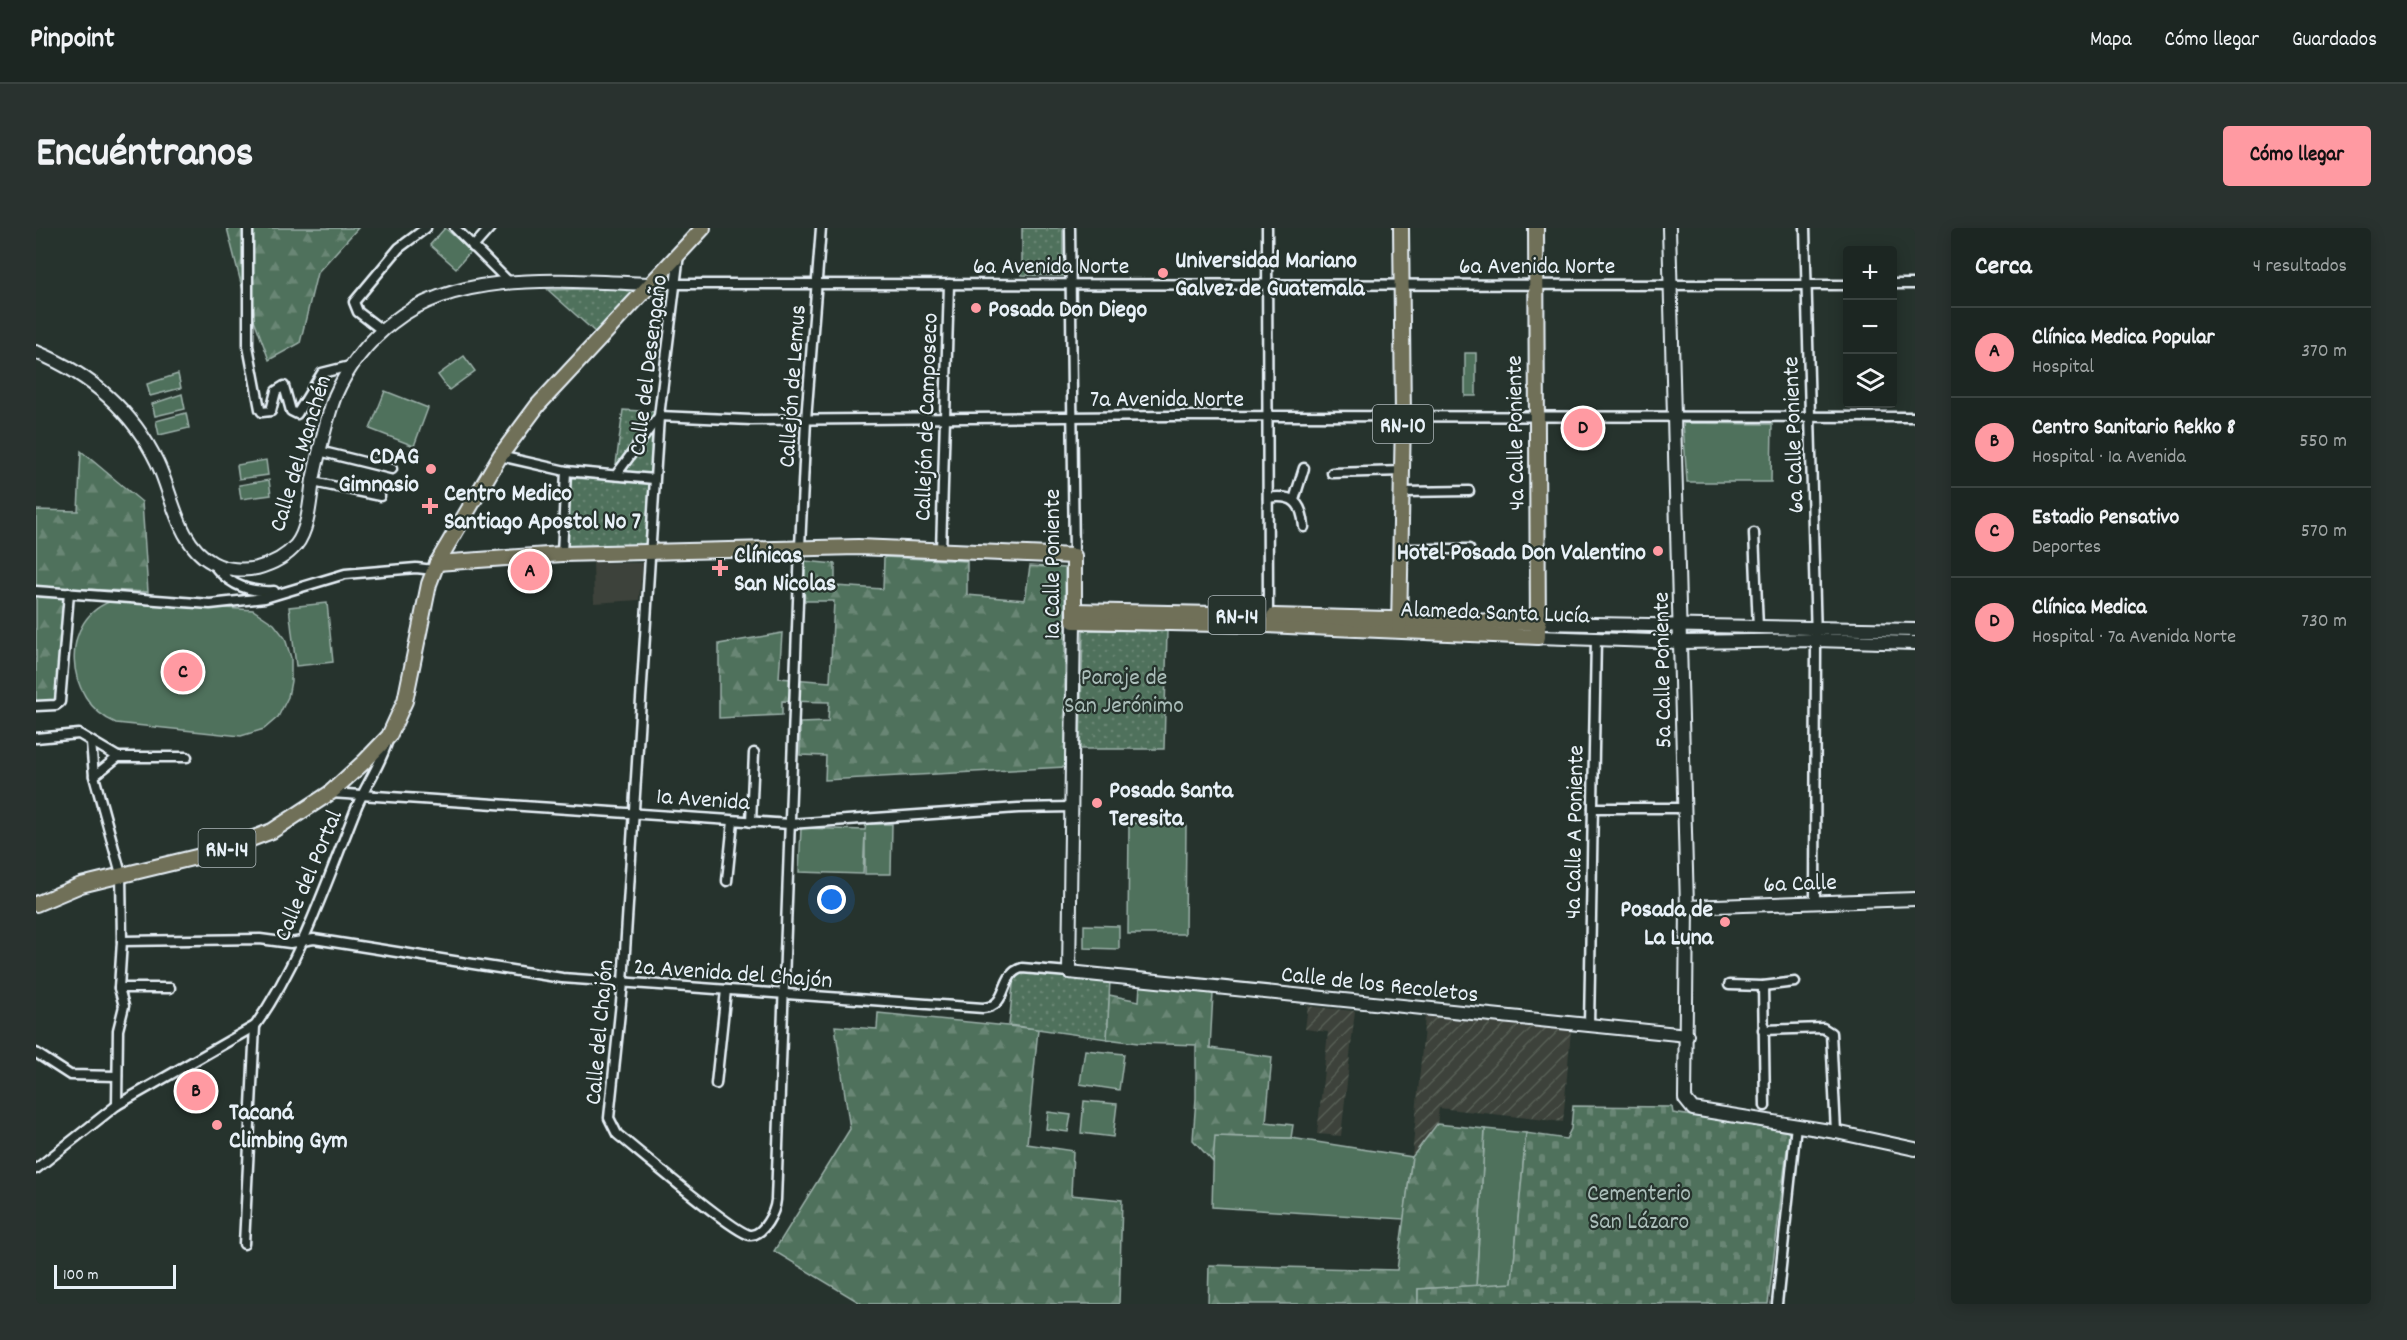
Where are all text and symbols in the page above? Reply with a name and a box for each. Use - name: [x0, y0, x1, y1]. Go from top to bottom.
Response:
- text: Pinpoint: [30, 21, 115, 61]
- text: Mapa: [2090, 26, 2132, 56]
- text: Cómo llegar: [2165, 26, 2259, 56]
- text: Guardados: [2292, 26, 2377, 56]
- text: Encuéntranos: [36, 126, 254, 186]
- button: Cómo llegar: [2223, 126, 2371, 186]
- place label: Universidad Mariano Galvez de Guatemala: [1175, 245, 1365, 307]
- map controls: [1843, 246, 1897, 408]
- button: +: [1843, 246, 1897, 300]
- text: Cerca: [1975, 249, 2032, 286]
- street label: 6a Avenida Norte: [973, 251, 1129, 285]
- street label: 6a Avenida Norte: [1459, 251, 1615, 285]
- text: 4 resultados: [2253, 253, 2347, 281]
- marker: Universidad Mariano Galvez de Guatemala: [1156, 266, 1170, 280]
- street label: Calle del Desengaño: [622, 273, 678, 458]
- place label: Posada Don Diego: [988, 294, 1147, 328]
- button: −: [1843, 300, 1897, 354]
- marker: Posada Don Diego: [969, 301, 983, 315]
- street label: Callejón de Lemus: [771, 304, 817, 469]
- street label: Callejón de Camposeco: [907, 312, 949, 522]
- text: Clínica Medica Popular: [2032, 323, 2215, 354]
- text: A: [1989, 338, 2000, 366]
- text: 370 m: [2301, 338, 2347, 366]
- button: layers: [1843, 354, 1897, 408]
- text: Hospital: [2032, 354, 2094, 382]
- street label: 4a Calle Poniente: [1499, 355, 1535, 511]
- street label: 6a Calle Poniente: [1775, 356, 1815, 514]
- street label: Calle del Manchén: [262, 371, 342, 536]
- street label: 7a Avenida Norte: [1090, 384, 1244, 418]
- road number: RN-10: [1373, 405, 1433, 443]
- pin: D: [1564, 406, 1602, 450]
- text: Centro Sanitario Rekko 8: [2032, 413, 2236, 444]
- text: B: [1990, 428, 1999, 456]
- text: 550 m: [2299, 428, 2347, 456]
- place label: CDAG Gimnasio: [338, 441, 419, 503]
- text: Hospital · 1a Avenida: [2032, 444, 2186, 472]
- marker: CDAG Gimnasio: [424, 462, 438, 476]
- place label: Centro Medico Santiago Apostol No 7: [444, 478, 641, 540]
- street label: 1a Calle Poniente: [1037, 489, 1071, 639]
- marker: Centro Medico Santiago Apostol No 7: [421, 497, 439, 515]
- text: Estadio Pensativo: [2032, 503, 2179, 534]
- text: C: [1990, 518, 1999, 546]
- text: 570 m: [2301, 518, 2347, 546]
- text: Deportes: [2032, 534, 2101, 562]
- place label: Hotel Posada Don Valentino: [1397, 537, 1646, 571]
- place label: Clínicas San Nicolas: [734, 540, 836, 602]
- marker: Hotel Posada Don Valentino: [1651, 544, 1665, 558]
- pin: A: [510, 548, 550, 594]
- marker: Clínicas San Nicolas: [711, 559, 729, 577]
- street label: 5a Calle Poniente: [1646, 591, 1682, 749]
- text: Clínica Medica: [2032, 593, 2147, 624]
- street label: Alameda Santa Lucía: [1400, 594, 1591, 634]
- road number: RN-14: [1208, 596, 1266, 634]
- text: D: [1989, 608, 2000, 636]
- text: 730 m: [2301, 608, 2347, 636]
- text: Hospital · 7a Avenida Norte: [2032, 624, 2236, 652]
- pin: C: [164, 650, 202, 694]
- park label: Paraje de San Jerónimo: [1064, 662, 1184, 724]
- street label: 4a Calle A Poniente: [1557, 745, 1595, 919]
- place label: Posada Santa Teresita: [1109, 775, 1234, 837]
- street label: 1a Avenida: [655, 781, 751, 821]
- marker: Posada Santa Teresita: [1090, 796, 1104, 810]
- street label: Calle del Portal: [267, 805, 353, 947]
- road number: RN-14: [198, 829, 255, 867]
- street label: 6a Calle: [1763, 867, 1837, 903]
- your location: [817, 885, 846, 914]
- place label: Posada de La Luna: [1620, 894, 1714, 956]
- marker: Posada de La Luna: [1718, 915, 1732, 929]
- street label: 2a Avenida del Chajón: [632, 951, 834, 999]
- street label: Calle del Chajón: [578, 958, 624, 1106]
- street label: Calle de los Recoletos: [1279, 959, 1480, 1013]
- pin: B: [176, 1068, 216, 1114]
- place label: Tacaná Climbing Gym: [229, 1097, 348, 1159]
- marker: Tacaná Climbing Gym: [210, 1118, 224, 1132]
- park label: Cementerio San Lázaro: [1587, 1178, 1691, 1240]
- scale bar: [54, 1262, 176, 1290]
- text: 100 m: [63, 1264, 99, 1287]

